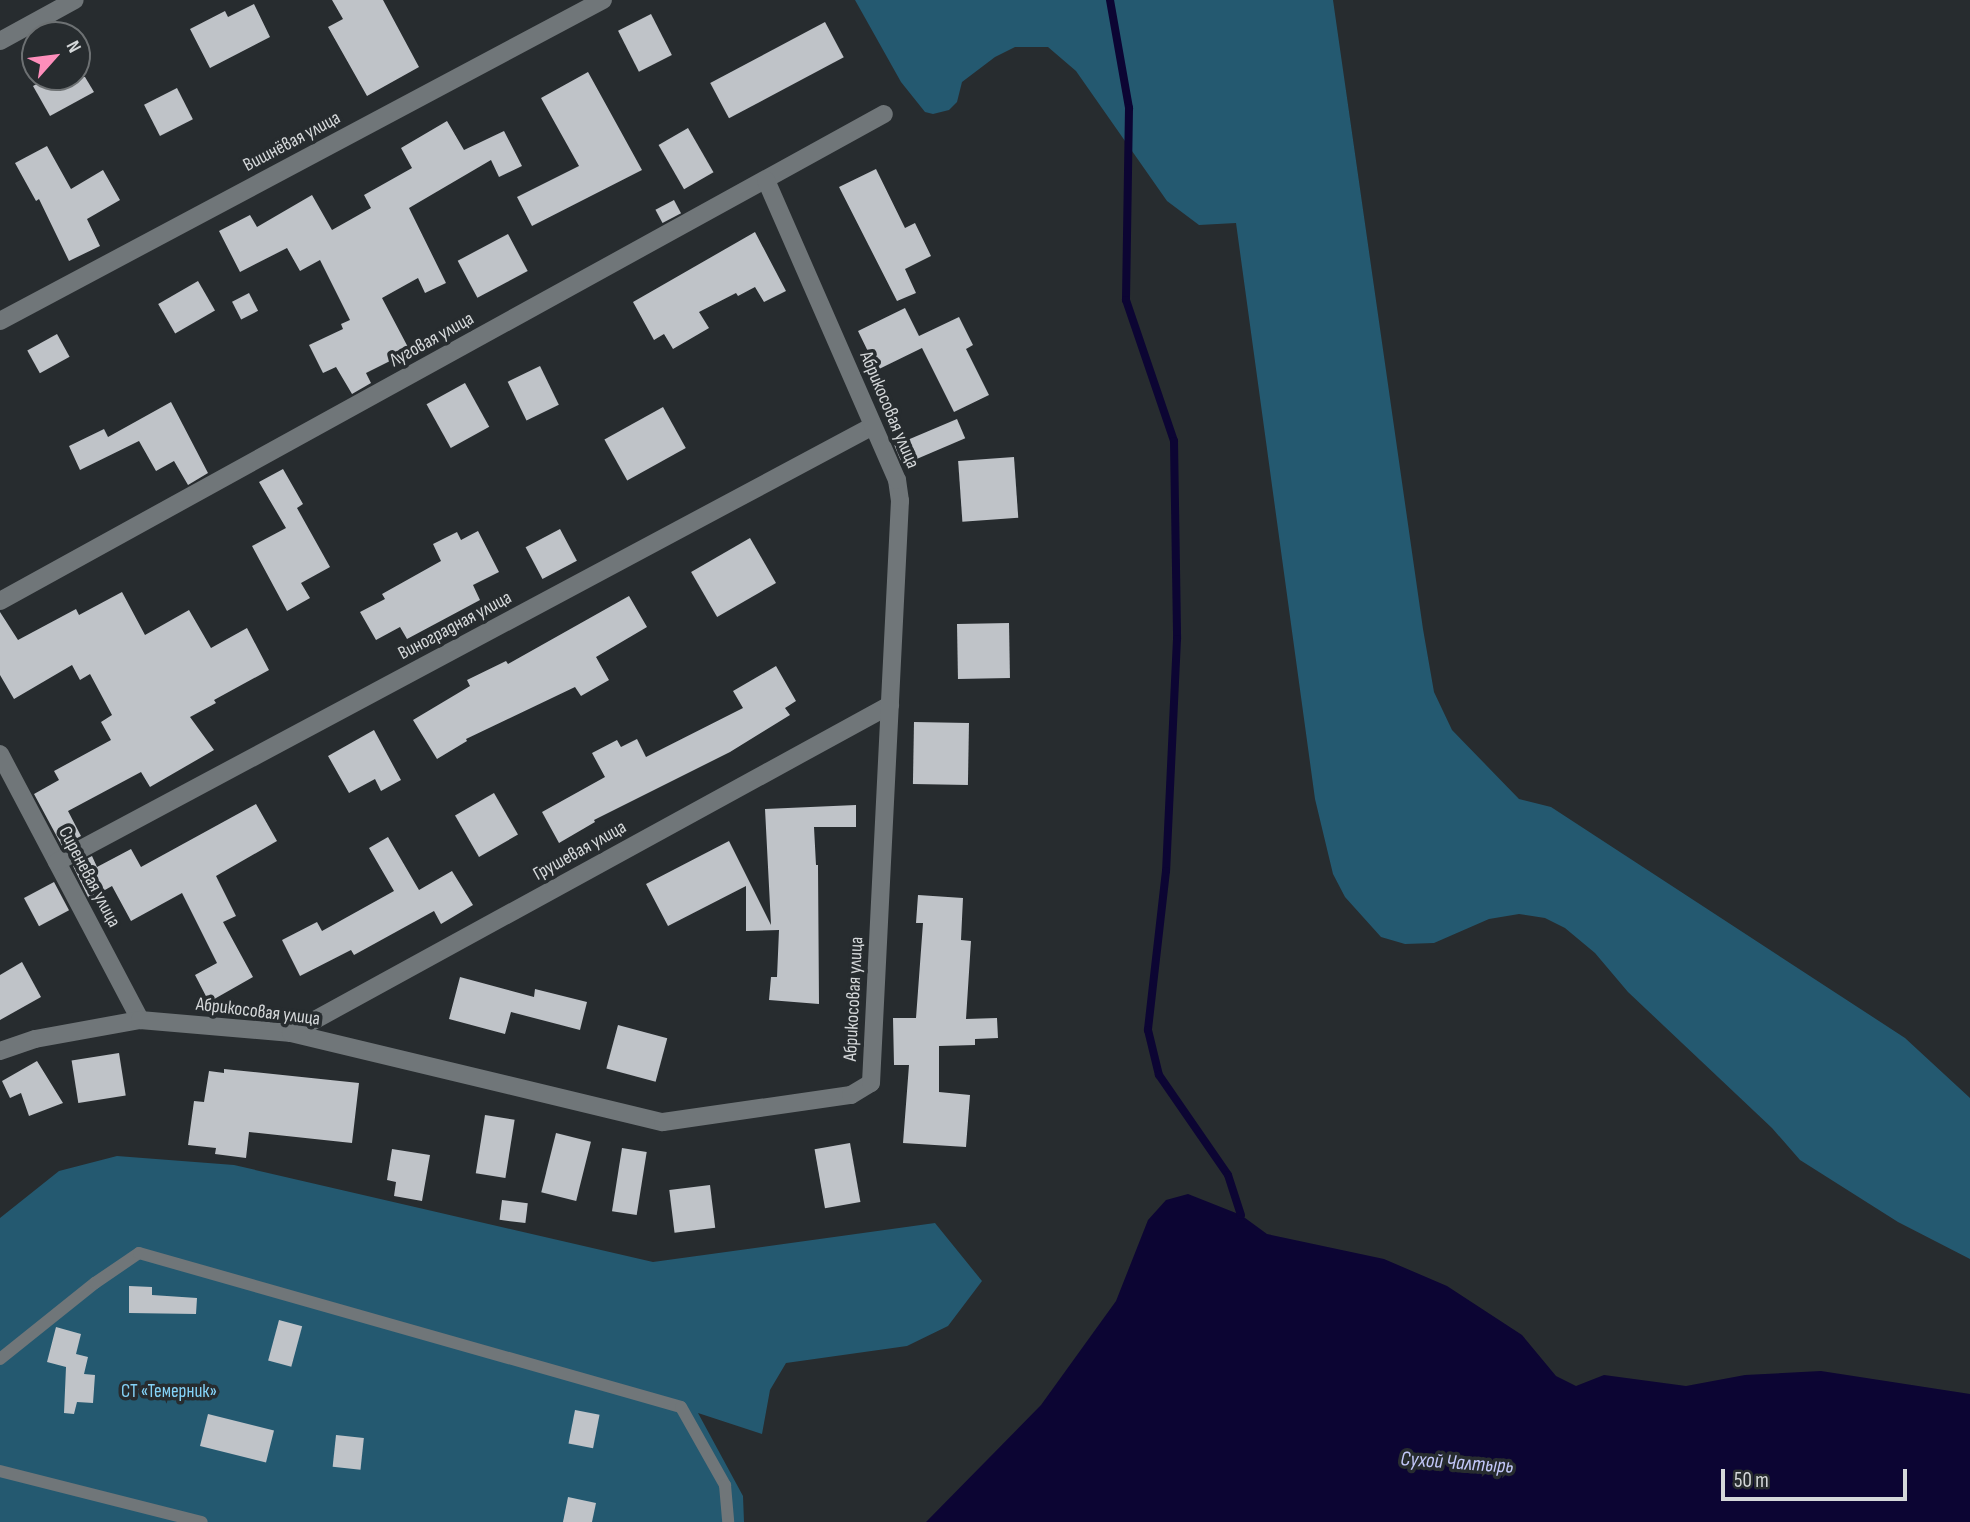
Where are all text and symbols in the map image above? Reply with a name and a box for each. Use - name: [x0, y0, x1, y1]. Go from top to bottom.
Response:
- north arrow: [21, 21, 91, 91]
- text: N: [61, 37, 86, 57]
- street label: Вишнёвая улица: [240, 107, 344, 177]
- street label: Луговая улица: [386, 308, 478, 372]
- street label: Абрикосовая улица: [854, 348, 924, 472]
- street label: Виноградная улица: [394, 587, 516, 665]
- street label: Грушевая улица: [529, 816, 631, 886]
- street label: Сиреневая улица: [53, 823, 125, 931]
- street label: Абрикосовая улица: [839, 936, 869, 1062]
- street label: Абрикосовая улица: [195, 993, 321, 1031]
- park label: СТ «Темерник»: [121, 1381, 217, 1403]
- water label: Сухой Чалтырь: [1400, 1446, 1514, 1480]
- scale bar: [1725, 1456, 1910, 1500]
- text: 50 m: [1734, 1468, 1769, 1493]

